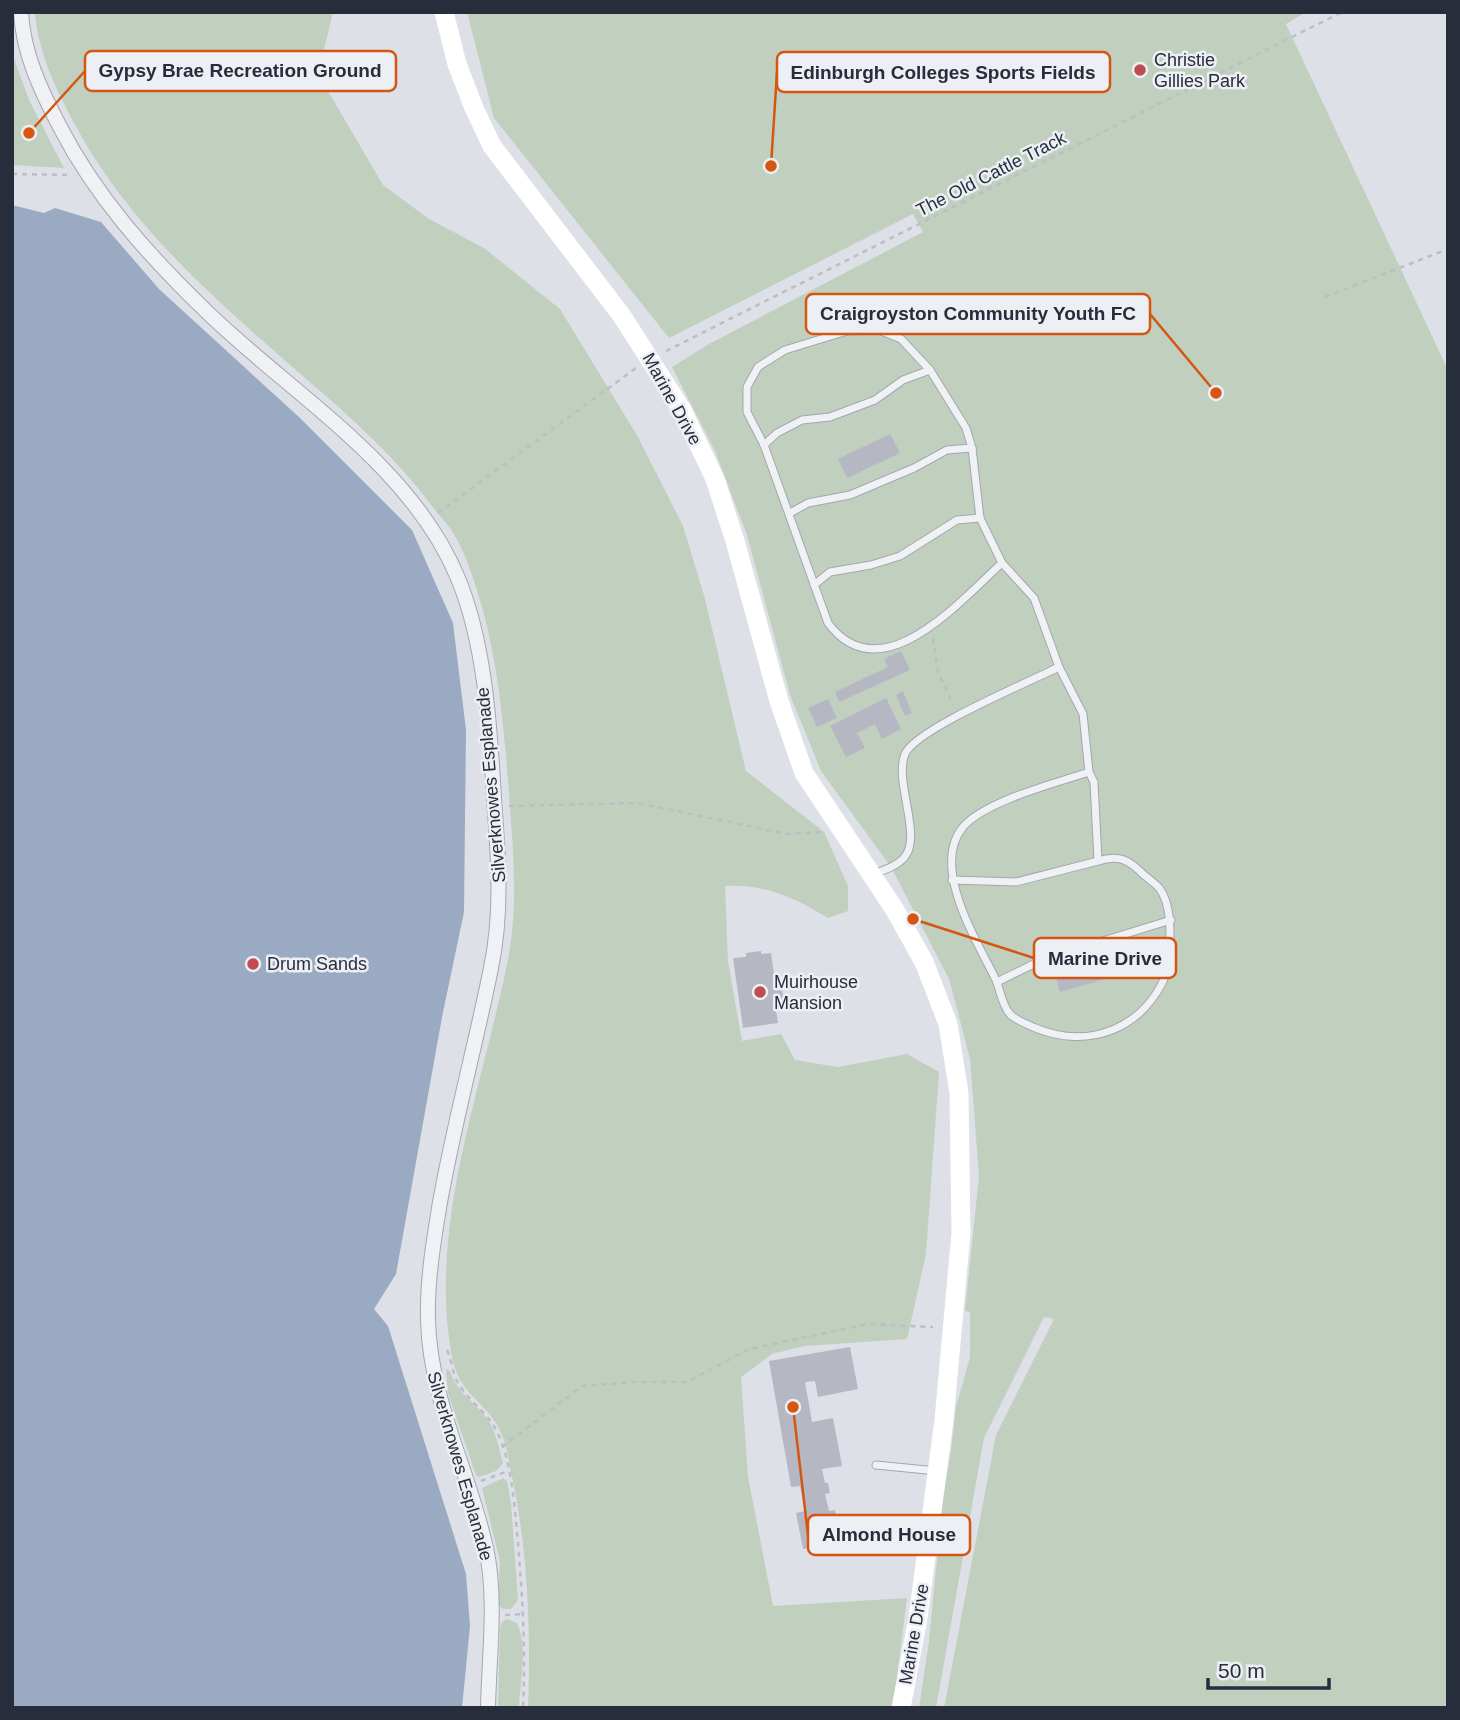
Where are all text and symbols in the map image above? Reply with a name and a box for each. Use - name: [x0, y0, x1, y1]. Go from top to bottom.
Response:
- place label: Christie Gillies Park: [1154, 50, 1246, 91]
- callout: Gypsy Brae Recreation Ground: [85, 51, 396, 91]
- callout: Edinburgh Colleges Sports Fields: [777, 52, 1110, 92]
- text: Gypsy Brae Recreation Ground: [99, 60, 381, 81]
- text: Edinburgh Colleges Sports Fields: [790, 62, 1096, 83]
- marker: Christie Gillies Park: [1132, 62, 1148, 78]
- street label: The Old Cattle Track: [913, 127, 1070, 220]
- callout: Craigroyston Community Youth FC: [806, 294, 1150, 334]
- text: Craigroyston Community Youth FC: [820, 303, 1136, 324]
- street label: Marine Drive: [639, 350, 705, 448]
- street label: Silverknowes Esplanade: [472, 686, 510, 884]
- callout: Marine Drive: [1034, 938, 1176, 978]
- text: Marine Drive: [1048, 948, 1162, 969]
- place label: Drum Sands: [267, 954, 367, 974]
- marker: Drum Sands: [245, 956, 261, 972]
- place label: Muirhouse Mansion: [774, 972, 858, 1013]
- marker: Muirhouse Mansion: [752, 984, 768, 1000]
- street label: Silverknowes Esplanade: [423, 1369, 497, 1563]
- callout: Almond House: [808, 1515, 970, 1555]
- text: Almond House: [822, 1524, 956, 1545]
- street label: Marine Drive: [895, 1582, 933, 1686]
- scale bar: [1208, 1646, 1329, 1690]
- text: 50 m: [1218, 1659, 1265, 1682]

